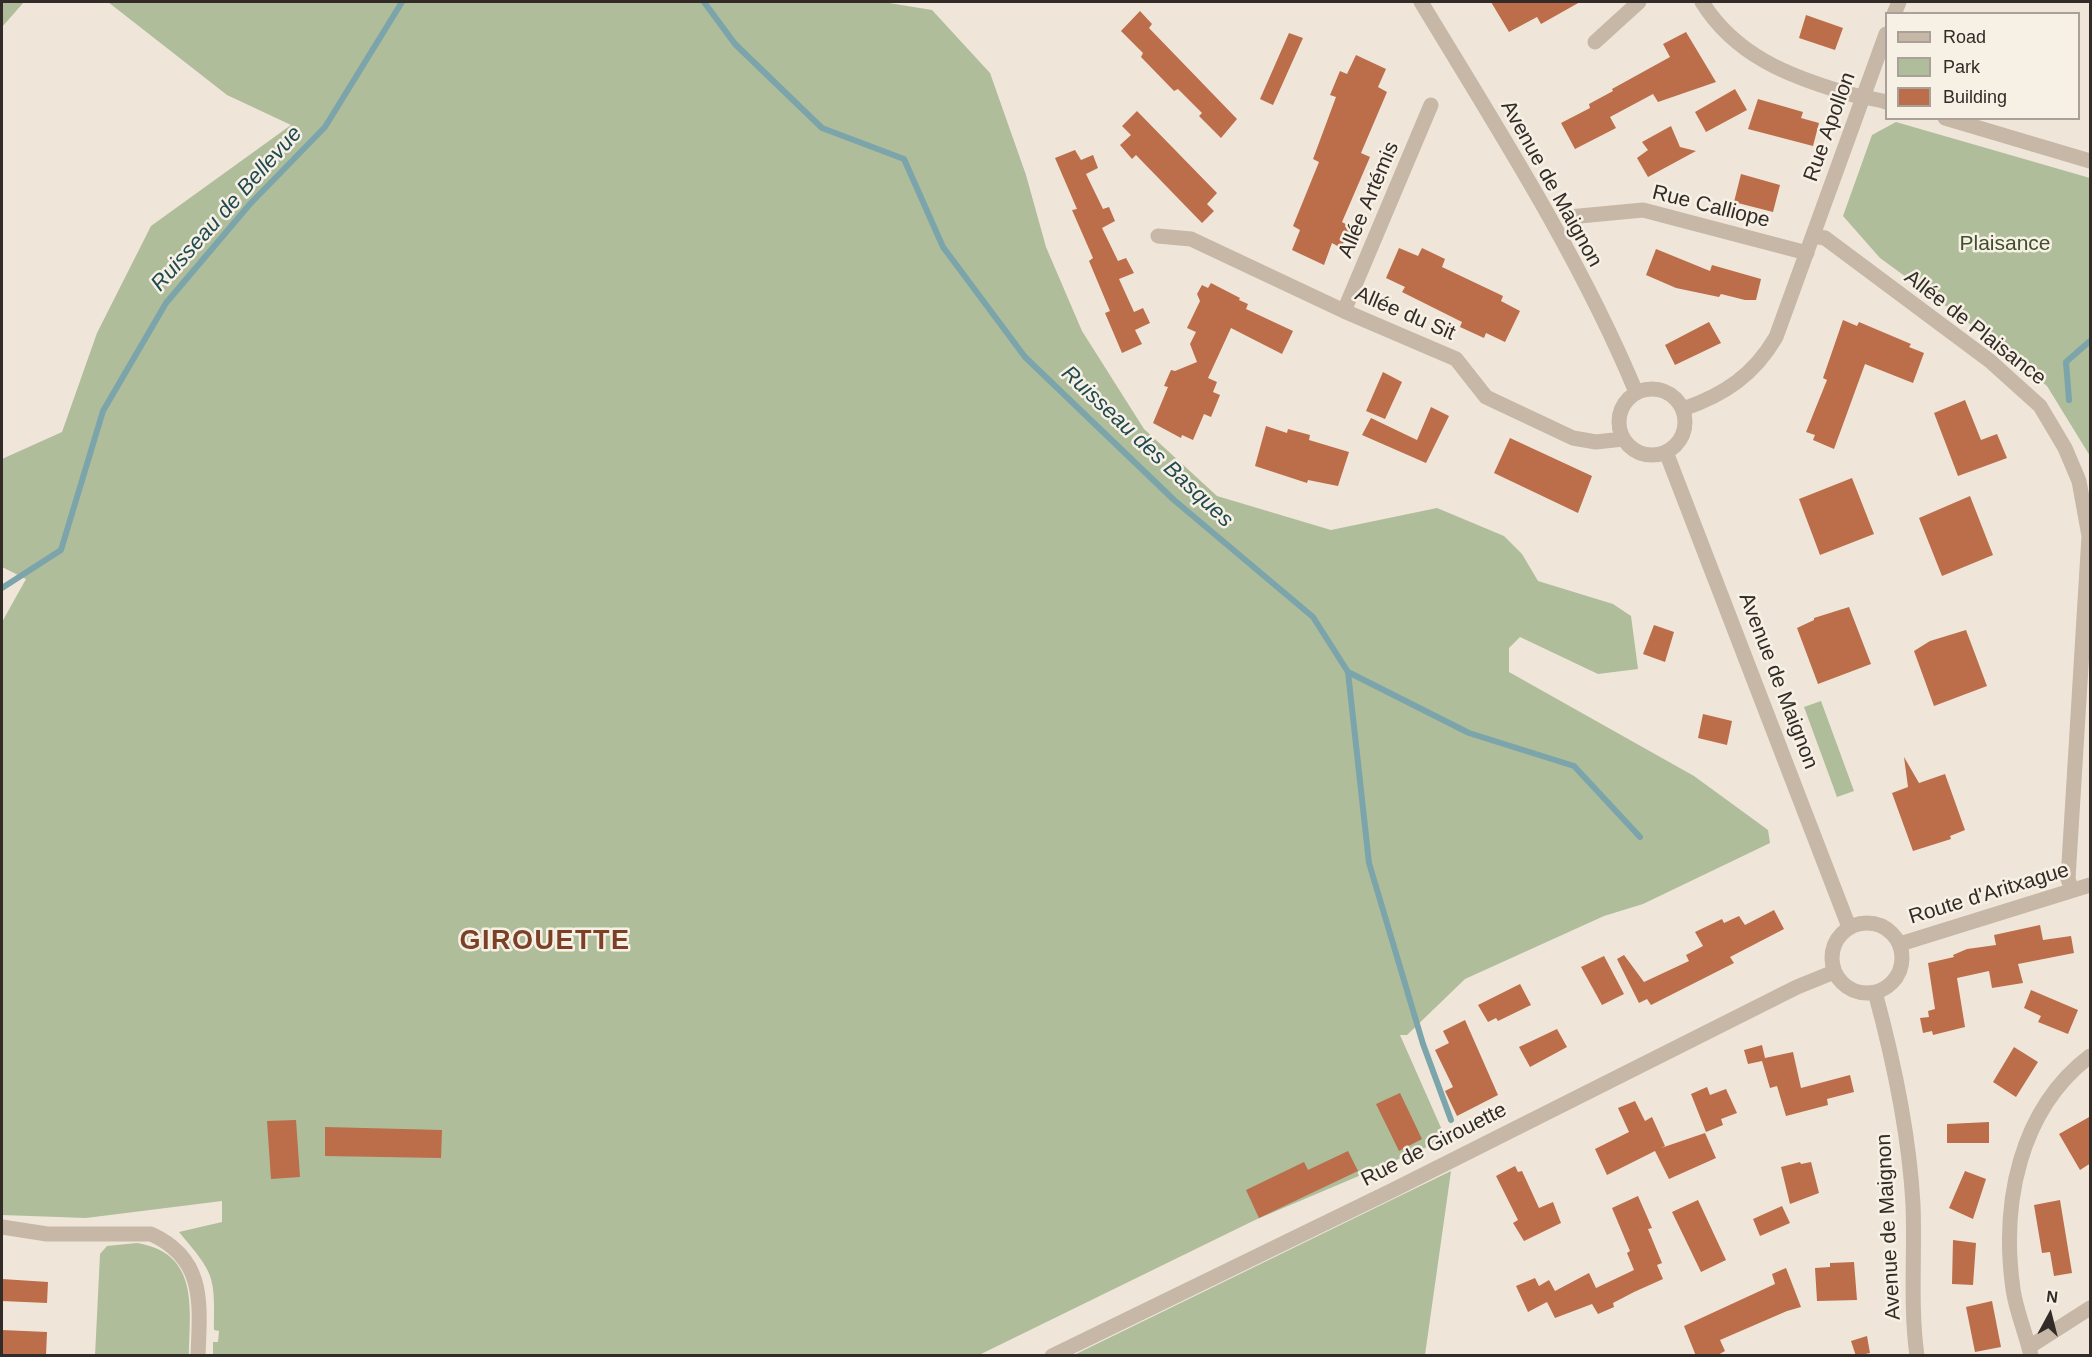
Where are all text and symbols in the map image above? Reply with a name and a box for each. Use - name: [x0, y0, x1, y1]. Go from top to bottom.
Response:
- legend: [1885, 12, 2080, 120]
- text: Road: [1943, 27, 1986, 47]
- text: Park: [1943, 57, 1980, 77]
- street label: Rue Apollon: [1799, 69, 1861, 185]
- text: Building: [1943, 87, 2007, 107]
- street label: Avenue de Maignon: [1495, 96, 1607, 272]
- water label: Ruisseau de Bellevue: [146, 121, 308, 297]
- street label: Allée Artémis: [1333, 138, 1405, 262]
- street label: Rue Calliope: [1650, 180, 1772, 234]
- park label: Plaisance: [1959, 231, 2051, 257]
- street label: Allée de Plaisance: [1899, 265, 2051, 391]
- street label: Allée du Sit: [1351, 282, 1459, 346]
- water label: Ruisseau des Basques: [1056, 361, 1238, 533]
- street label: Avenue de Maignon: [1733, 589, 1823, 773]
- street label: Route d'Aritxague: [1906, 858, 2072, 930]
- district label: GIROUETTE: [459, 926, 631, 958]
- street label: Rue de Girouette: [1357, 1097, 1511, 1193]
- street label: Avenue de Maignon: [1872, 1133, 1906, 1321]
- north arrow: [2020, 1285, 2080, 1345]
- text: N: [2045, 1287, 2059, 1306]

